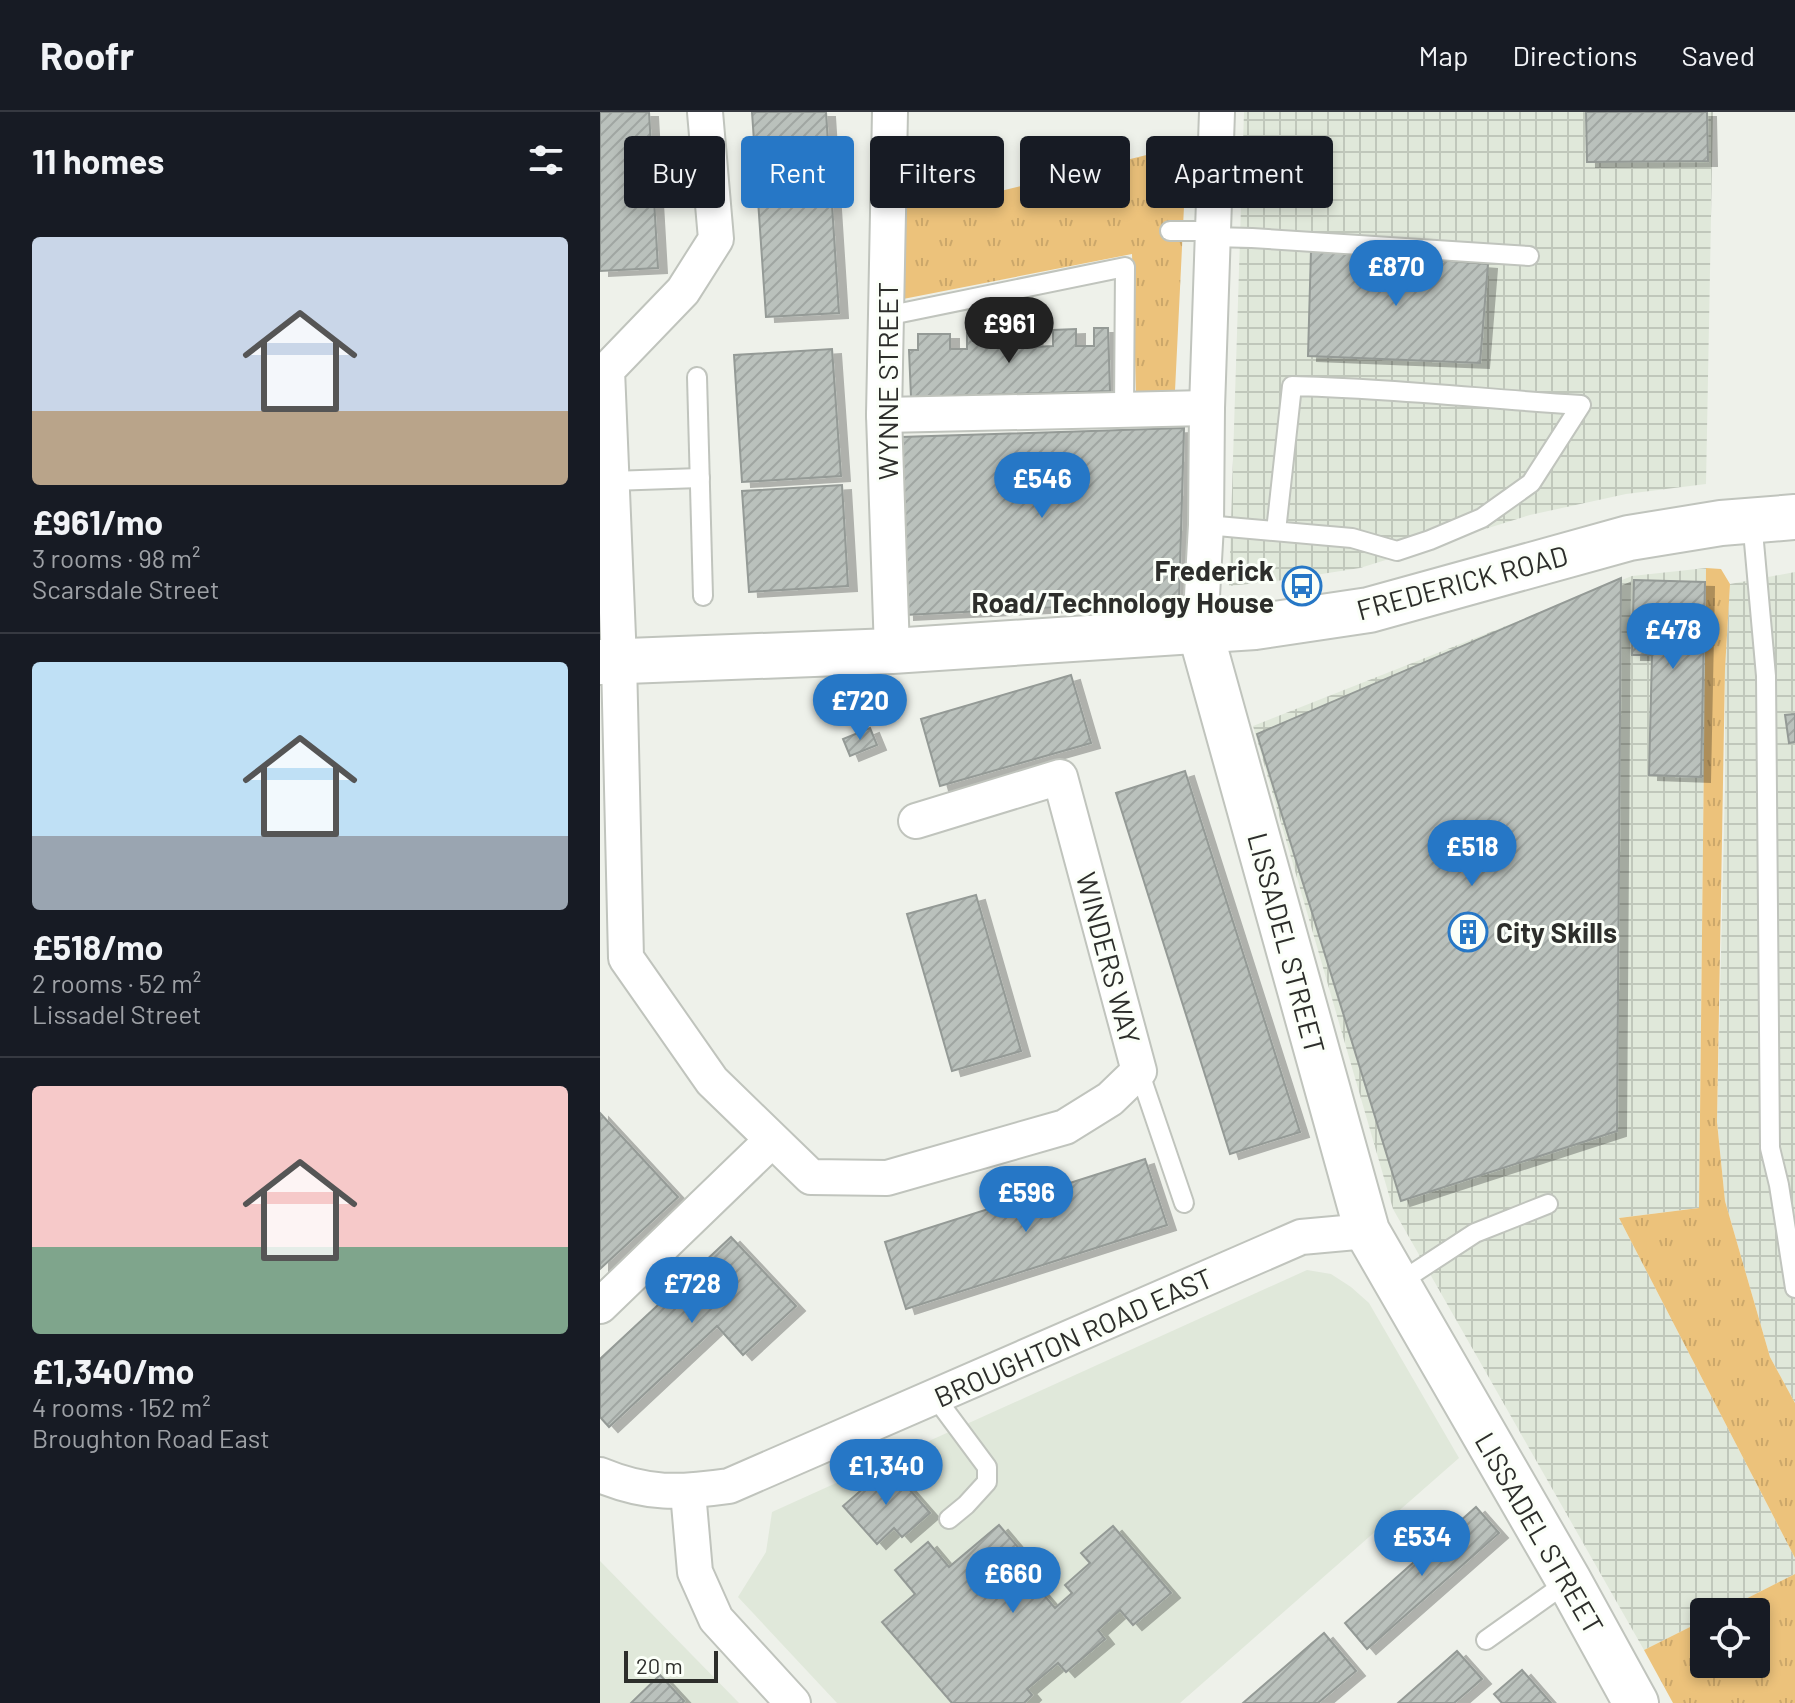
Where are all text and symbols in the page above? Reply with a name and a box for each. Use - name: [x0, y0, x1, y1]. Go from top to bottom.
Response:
- text: Roofr: [40, 32, 134, 78]
- text: Map: [1419, 38, 1468, 72]
- text: Directions: [1512, 38, 1638, 72]
- text: Saved: [1682, 38, 1755, 72]
- chip: Buy: [624, 136, 725, 208]
- chip: Rent: [741, 136, 854, 208]
- chip: Filters: [870, 136, 1004, 208]
- chip: New: [1020, 136, 1130, 208]
- chip: Apartment: [1146, 136, 1333, 208]
- icon: filters: [524, 138, 568, 182]
- text: 11 homes: [32, 140, 164, 181]
- pin: £870: [1349, 240, 1443, 308]
- text: £870: [1367, 250, 1425, 281]
- street label: WYNNE STREET: [870, 282, 904, 480]
- icon: home: [228, 289, 372, 433]
- pin: £961: [962, 297, 1056, 365]
- text: £961: [983, 307, 1035, 338]
- pin: £546: [995, 452, 1089, 520]
- text: £546: [1012, 462, 1072, 493]
- text: £961/mo: [32, 501, 163, 542]
- street label: FREDERICK ROAD: [1353, 537, 1571, 627]
- text: 3 rooms · 98 m²: [32, 542, 200, 573]
- place label: Frederick Road/Technology House: [972, 553, 1274, 619]
- bus stop icon: Frederick Road/Technology House: [1281, 565, 1323, 607]
- text: Scarsdale Street: [32, 573, 219, 604]
- pin: £478: [1626, 603, 1720, 671]
- text: £478: [1645, 613, 1701, 644]
- pin: £720: [813, 674, 907, 742]
- text: £720: [831, 684, 889, 715]
- icon: home: [228, 714, 372, 858]
- pin: £518: [1425, 820, 1519, 888]
- street label: LISSADEL STREET: [1241, 829, 1333, 1057]
- text: £518: [1446, 830, 1498, 861]
- street label: WINDERS WAY: [1070, 868, 1148, 1048]
- building icon: City Skills: [1447, 911, 1489, 953]
- place label: City Skills: [1496, 915, 1617, 949]
- text: £518/mo: [32, 926, 164, 967]
- text: 2 rooms · 52 m²: [32, 967, 201, 998]
- text: Lissadel Street: [32, 998, 202, 1029]
- icon: home: [228, 1138, 372, 1282]
- pin: £596: [979, 1166, 1073, 1234]
- text: £596: [997, 1176, 1055, 1207]
- pin: £728: [645, 1257, 739, 1325]
- street label: BROUGHTON ROAD EAST: [929, 1260, 1217, 1414]
- text: £728: [663, 1267, 721, 1298]
- text: £1,340/mo: [32, 1350, 195, 1391]
- text: 4 rooms · 152 m²: [32, 1391, 211, 1422]
- text: Broughton Road East: [32, 1422, 270, 1453]
- street label: LISSADEL STREET: [1468, 1426, 1612, 1640]
- pin: £1,340: [821, 1439, 951, 1507]
- text: £1,340: [848, 1449, 924, 1480]
- pin: £534: [1375, 1510, 1469, 1578]
- text: £534: [1392, 1520, 1452, 1551]
- pin: £660: [966, 1547, 1060, 1615]
- text: £660: [984, 1557, 1042, 1588]
- map controls: [1690, 1598, 1770, 1678]
- button: locate: [1690, 1598, 1770, 1678]
- scale bar: [624, 1647, 718, 1683]
- text: 20 m: [636, 1652, 683, 1678]

